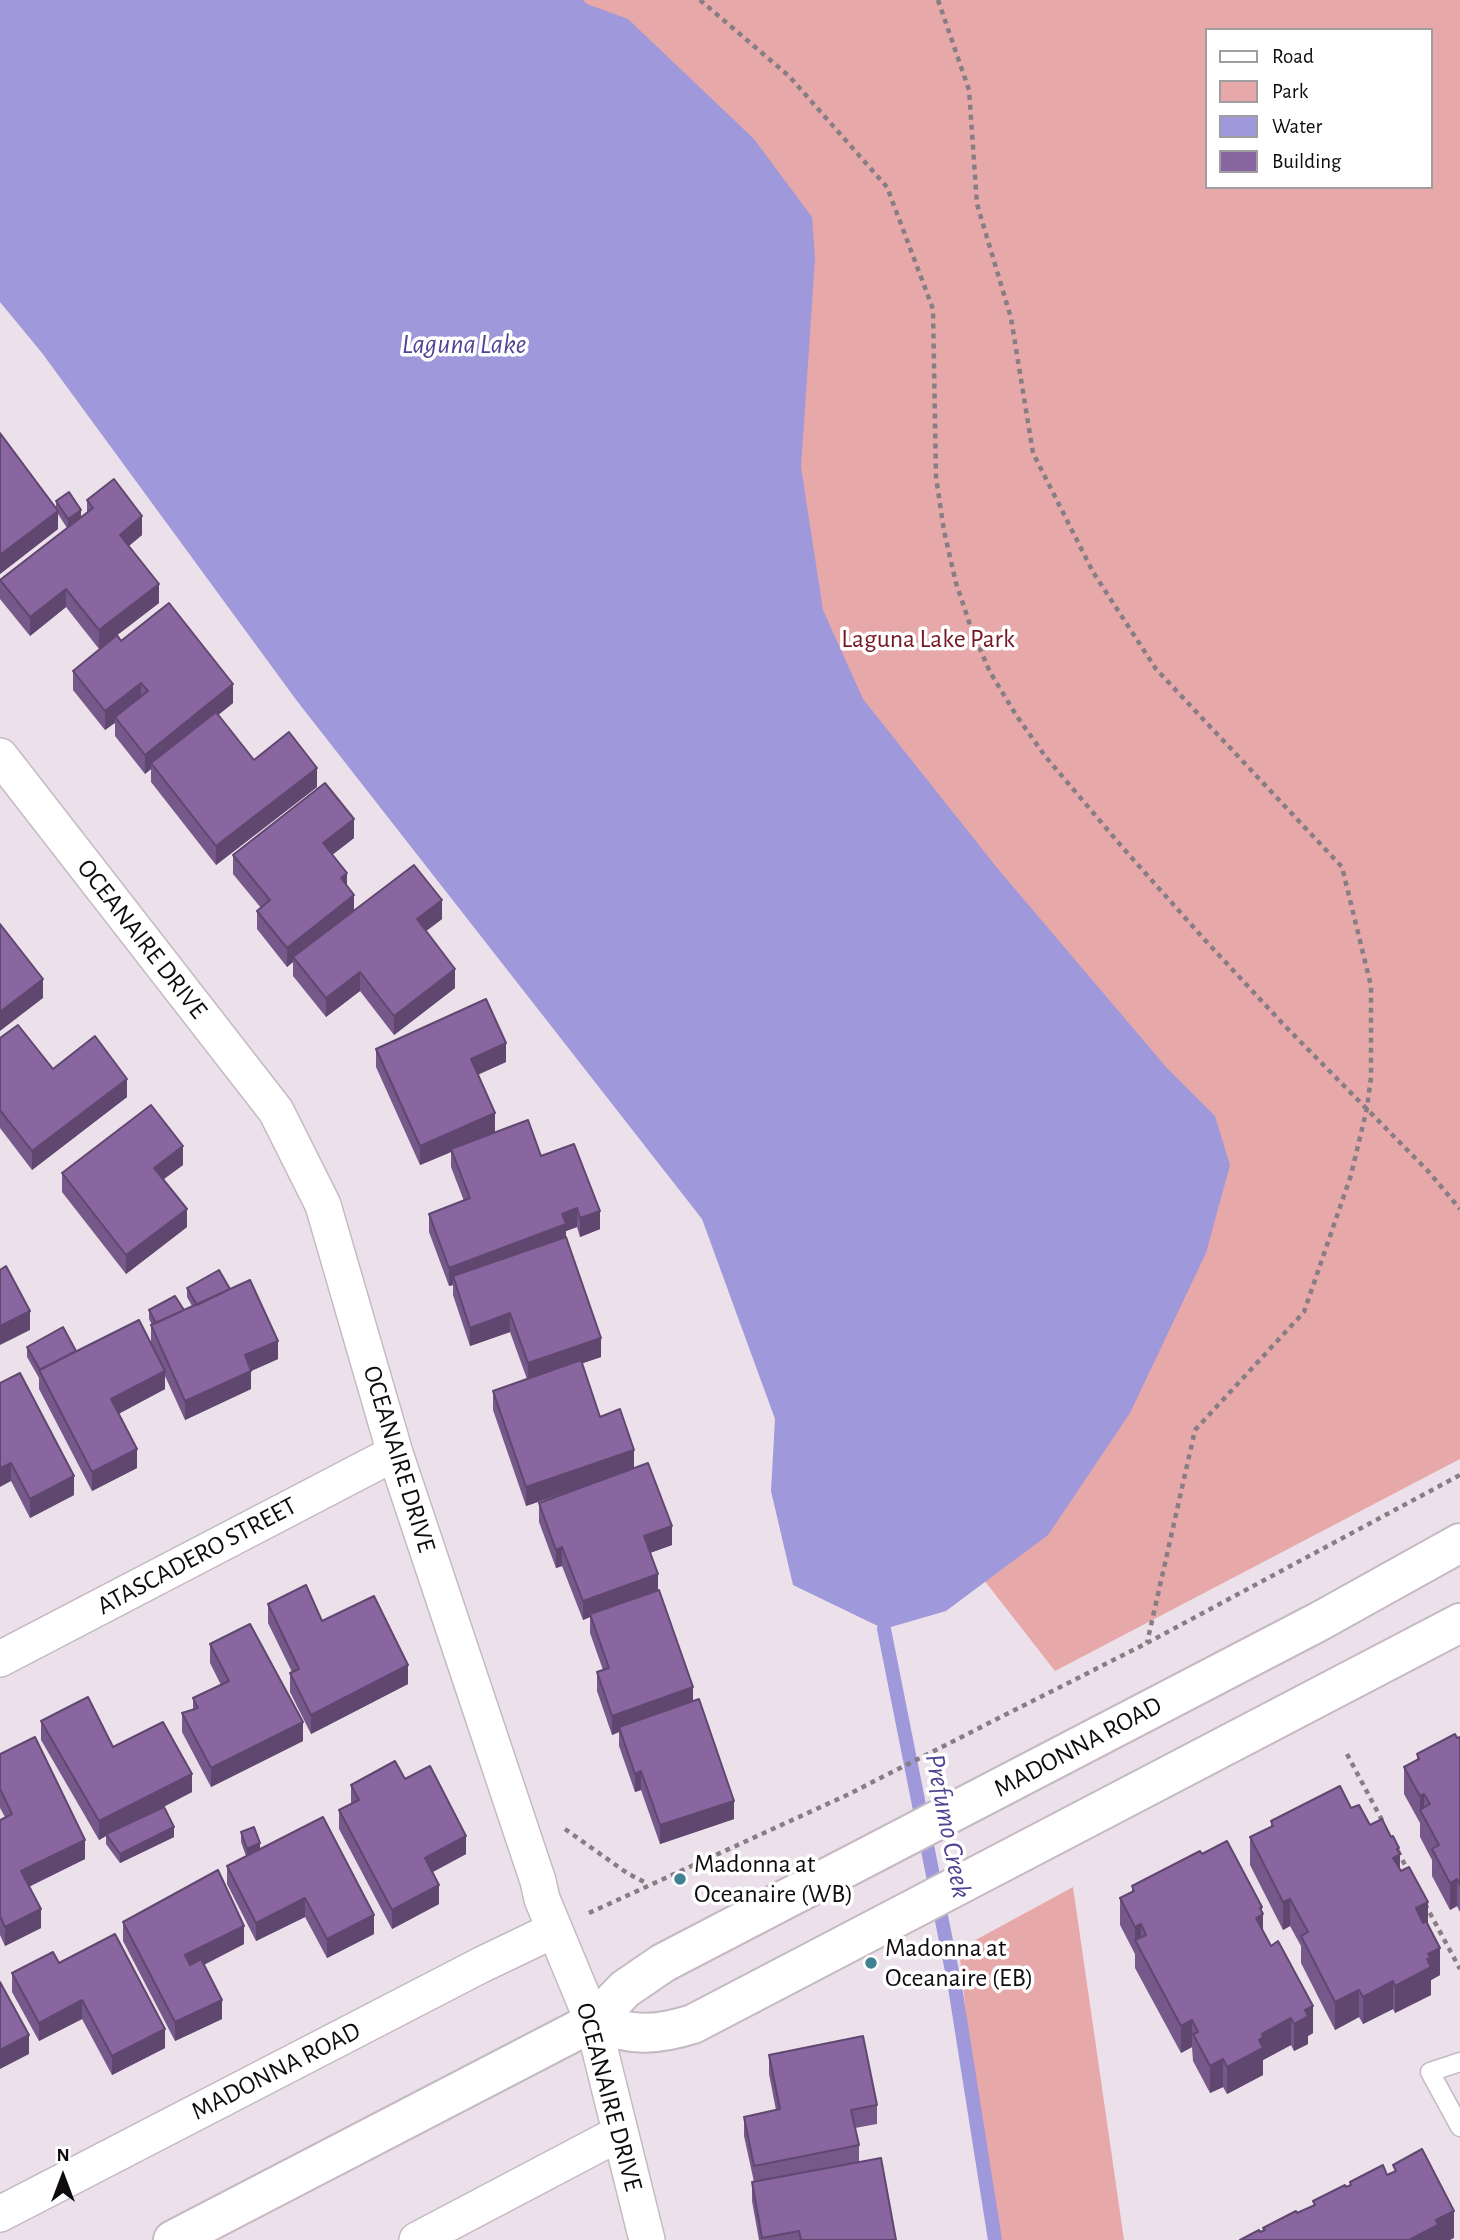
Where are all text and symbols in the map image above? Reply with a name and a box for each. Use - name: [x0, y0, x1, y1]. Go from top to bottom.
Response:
- legend: [1204, 28, 1432, 189]
- text: Road: [1272, 46, 1314, 67]
- text: Park: [1272, 81, 1308, 102]
- text: Water: [1272, 116, 1322, 137]
- text: Building: [1272, 151, 1341, 172]
- water label: Laguna Lake: [402, 328, 526, 362]
- park label: Laguna Lake Park: [841, 623, 1015, 655]
- street label: OCEANAIRE DRIVE: [70, 853, 214, 1025]
- street label: OCEANAIRE DRIVE: [356, 1362, 442, 1556]
- street label: ATASCADERO STREET: [92, 1490, 302, 1622]
- street label: MADONNA ROAD: [989, 1690, 1167, 1804]
- water label: Prefumo Creek: [918, 1751, 978, 1901]
- place label: Madonna at Oceanaire (WB): [694, 1848, 853, 1910]
- marker: Madonna at Oceanaire (WB): [672, 1871, 688, 1887]
- place label: Madonna at Oceanaire (EB): [885, 1932, 1034, 1994]
- marker: Madonna at Oceanaire (EB): [863, 1955, 879, 1971]
- street label: OCEANAIRE DRIVE: [569, 1999, 649, 2195]
- street label: MADONNA ROAD: [186, 2015, 366, 2127]
- north arrow: [28, 2142, 98, 2212]
- text: N: [56, 2146, 70, 2165]

